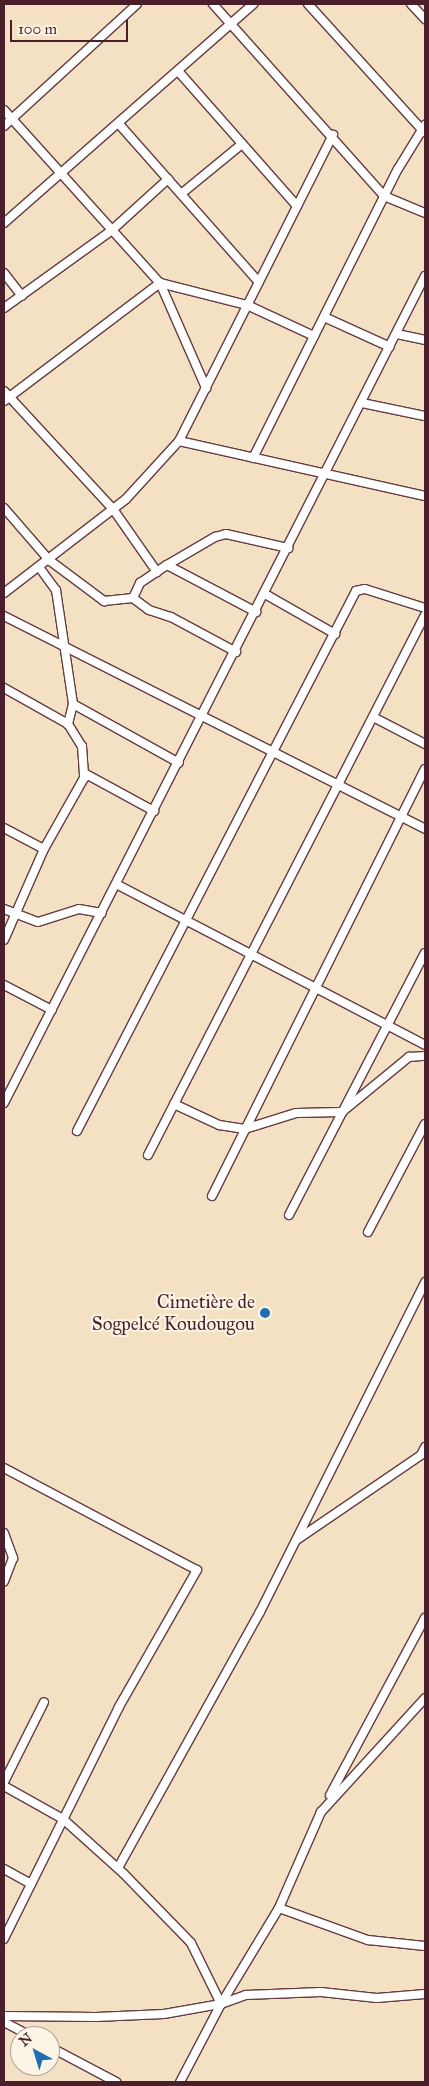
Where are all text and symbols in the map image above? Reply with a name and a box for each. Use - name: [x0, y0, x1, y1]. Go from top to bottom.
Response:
- scale bar: [12, 10, 130, 42]
- text: 100 m: [18, 20, 57, 38]
- place label: Cimetière de Sogpelcé Koudougou: [92, 1291, 255, 1335]
- marker: Cimetière de Sogpelcé Koudougou: [259, 1307, 271, 1319]
- north arrow: [10, 2026, 60, 2076]
- text: N: [16, 2029, 36, 2050]

